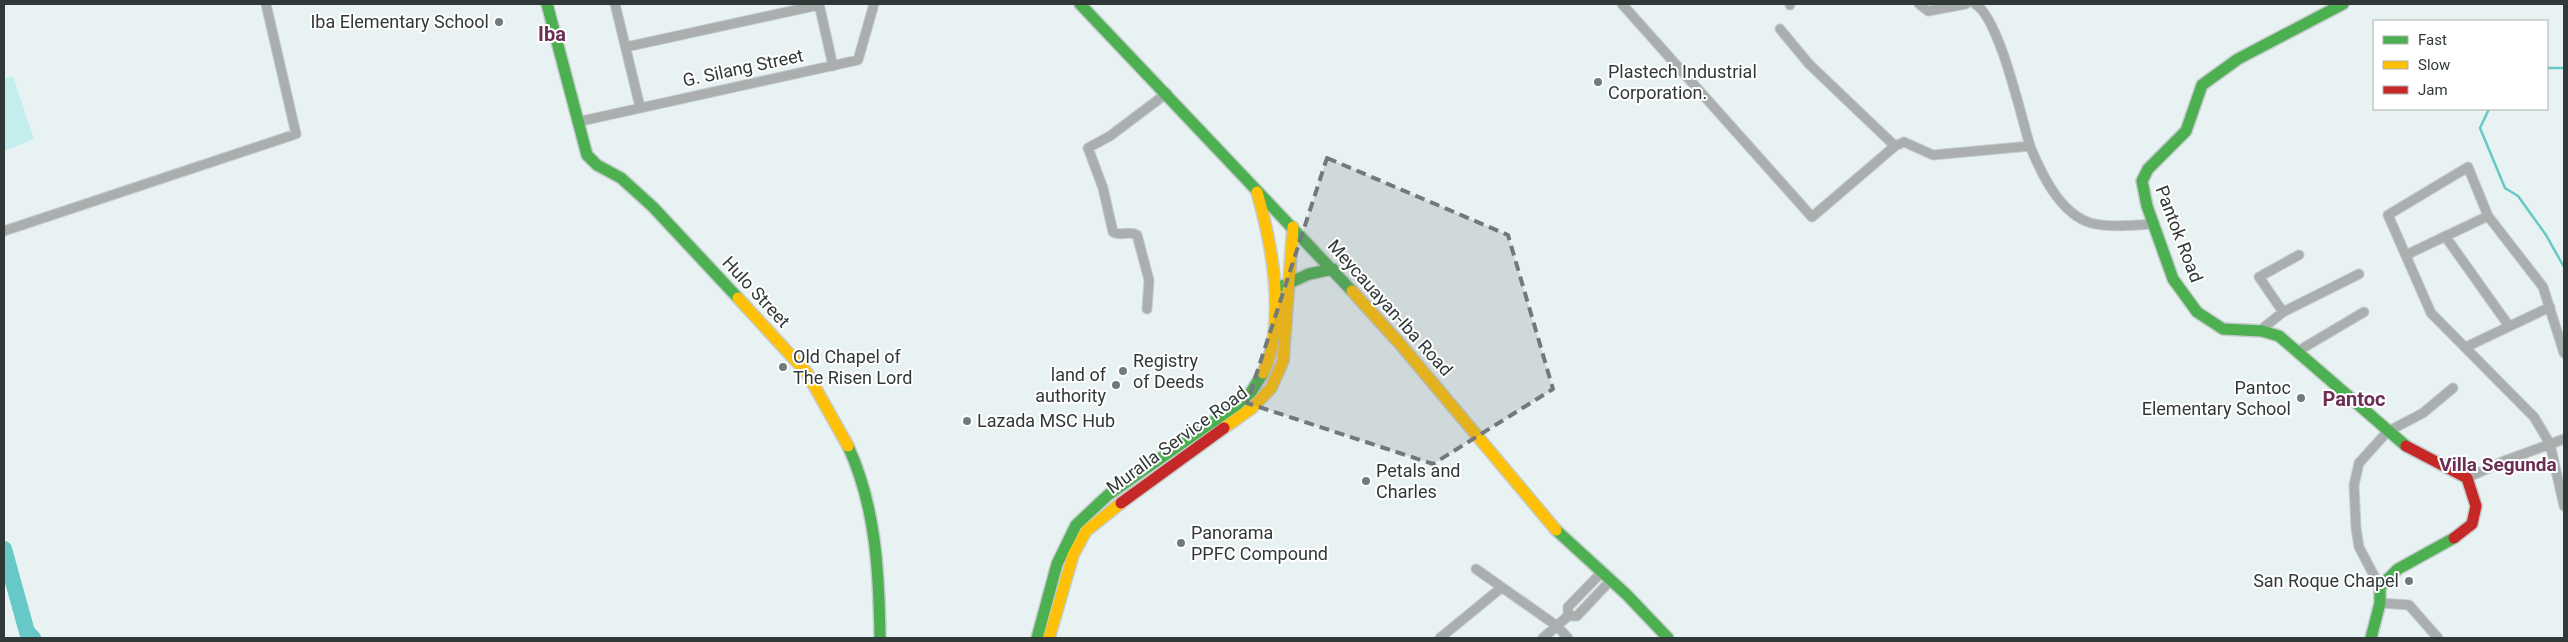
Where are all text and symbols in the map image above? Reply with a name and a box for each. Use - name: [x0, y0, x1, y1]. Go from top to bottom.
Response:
- place label: Iba Elementary School: [310, 11, 489, 32]
- marker: Iba Elementary School: [493, 16, 505, 28]
- legend: [2373, 20, 2548, 110]
- district label: Iba: [538, 22, 566, 46]
- text: Fast: [2418, 31, 2447, 49]
- street label: G. Silang Street: [681, 44, 805, 91]
- text: Slow: [2418, 56, 2450, 74]
- place label: Plastech Industrial Corporation.: [1608, 61, 1757, 103]
- marker: Plastech Industrial Corporation.: [1592, 76, 1604, 88]
- text: Jam: [2418, 81, 2448, 99]
- street label: Pantok Road: [2151, 183, 2208, 285]
- street label: Meycauayan-Iba Road: [1324, 235, 1457, 380]
- street label: Hulo Street: [718, 252, 795, 332]
- place label: Old Chapel of The Risen Lord: [793, 346, 912, 388]
- place label: Registry of Deeds: [1133, 350, 1204, 392]
- marker: Old Chapel of The Risen Lord: [777, 361, 789, 373]
- place label: land of authority: [1035, 364, 1107, 406]
- marker: Registry of Deeds: [1117, 365, 1129, 377]
- place label: Pantoc Elementary School: [2142, 377, 2291, 419]
- marker: land of authority: [1110, 379, 1122, 391]
- street label: Muralla Service Road: [1102, 382, 1251, 498]
- district label: Pantoc: [2323, 387, 2385, 411]
- marker: Pantoc Elementary School: [2295, 392, 2307, 404]
- place label: Lazada MSC Hub: [977, 410, 1115, 431]
- marker: Lazada MSC Hub: [961, 415, 973, 427]
- district label: Villa Segunda: [2439, 453, 2557, 476]
- place label: Petals and Charles: [1376, 460, 1460, 502]
- marker: Petals and Charles: [1360, 475, 1372, 487]
- place label: Panorama PPFC Compound: [1191, 522, 1328, 564]
- marker: Panorama PPFC Compound: [1175, 537, 1187, 549]
- place label: San Roque Chapel: [2253, 570, 2399, 591]
- marker: San Roque Chapel: [2403, 575, 2415, 587]

